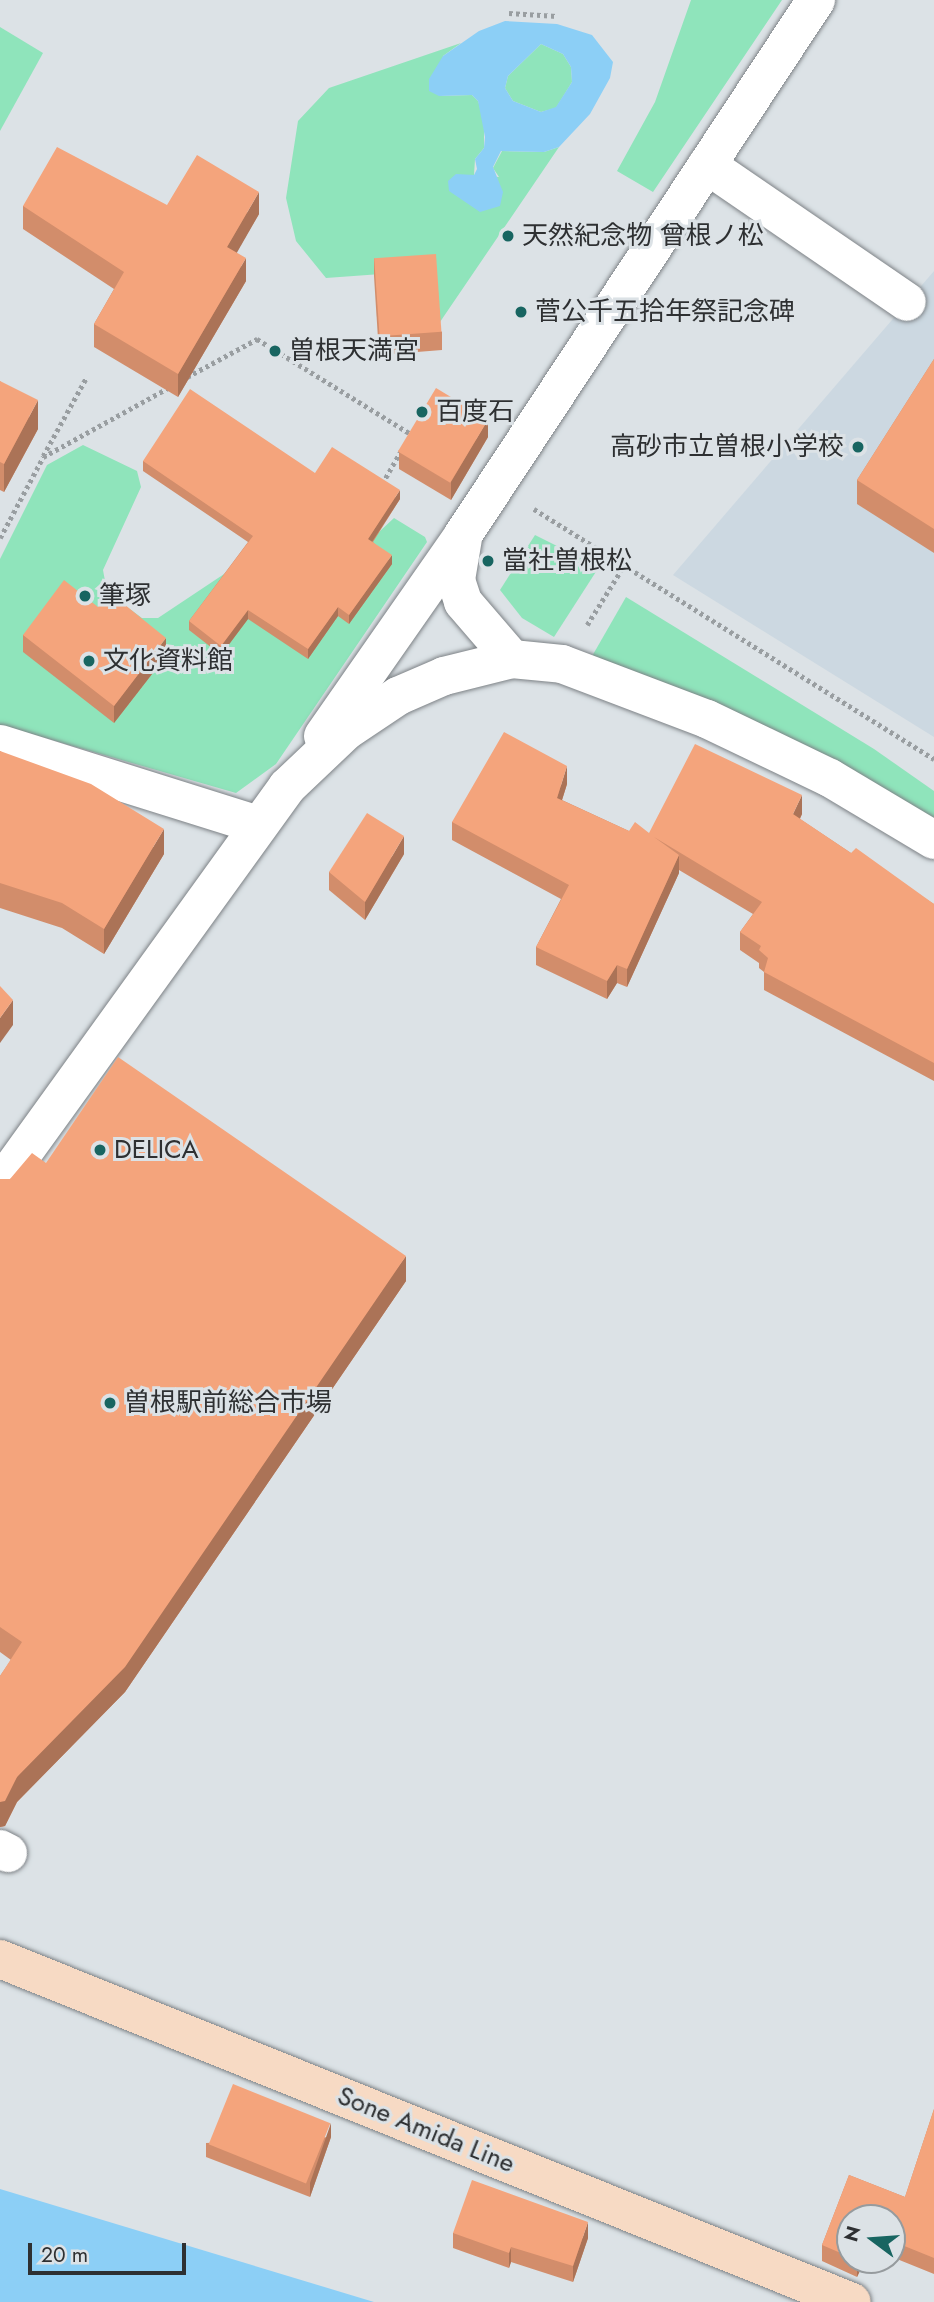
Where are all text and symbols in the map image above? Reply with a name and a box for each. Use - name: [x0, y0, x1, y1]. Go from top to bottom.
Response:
- place label: 天然紀念物 曾根ノ松: [522, 220, 764, 252]
- marker: 天然紀念物 曾根ノ松: [500, 228, 516, 244]
- place label: 菅公千五拾年祭記念碑: [535, 296, 795, 328]
- marker: 菅公千五拾年祭記念碑: [513, 304, 529, 320]
- place label: 曽根天満宮: [289, 335, 419, 367]
- marker: 曽根天満宮: [267, 343, 283, 359]
- place label: 百度石: [436, 396, 514, 428]
- marker: 百度石: [414, 404, 430, 420]
- place label: 高砂市立曽根小学校: [610, 431, 844, 463]
- marker: 高砂市立曽根小学校: [850, 439, 866, 455]
- place label: 當社曽根松: [502, 545, 632, 577]
- marker: 當社曽根松: [480, 553, 496, 569]
- place label: 筆塚: [99, 580, 151, 612]
- marker: 筆塚: [77, 588, 93, 604]
- place label: 文化資料館: [103, 645, 233, 677]
- marker: 文化資料館: [81, 653, 97, 669]
- place label: DELICA: [114, 1134, 199, 1166]
- marker: DELICA: [92, 1142, 108, 1158]
- place label: 曽根駅前総合市場: [124, 1387, 332, 1419]
- marker: 曽根駅前総合市場: [102, 1395, 118, 1411]
- street label: Sone Amida Line: [333, 2080, 519, 2180]
- north arrow: [836, 2204, 906, 2274]
- text: N: [837, 2223, 867, 2245]
- scale bar: [32, 2228, 189, 2272]
- text: 20 m: [41, 2240, 88, 2270]

